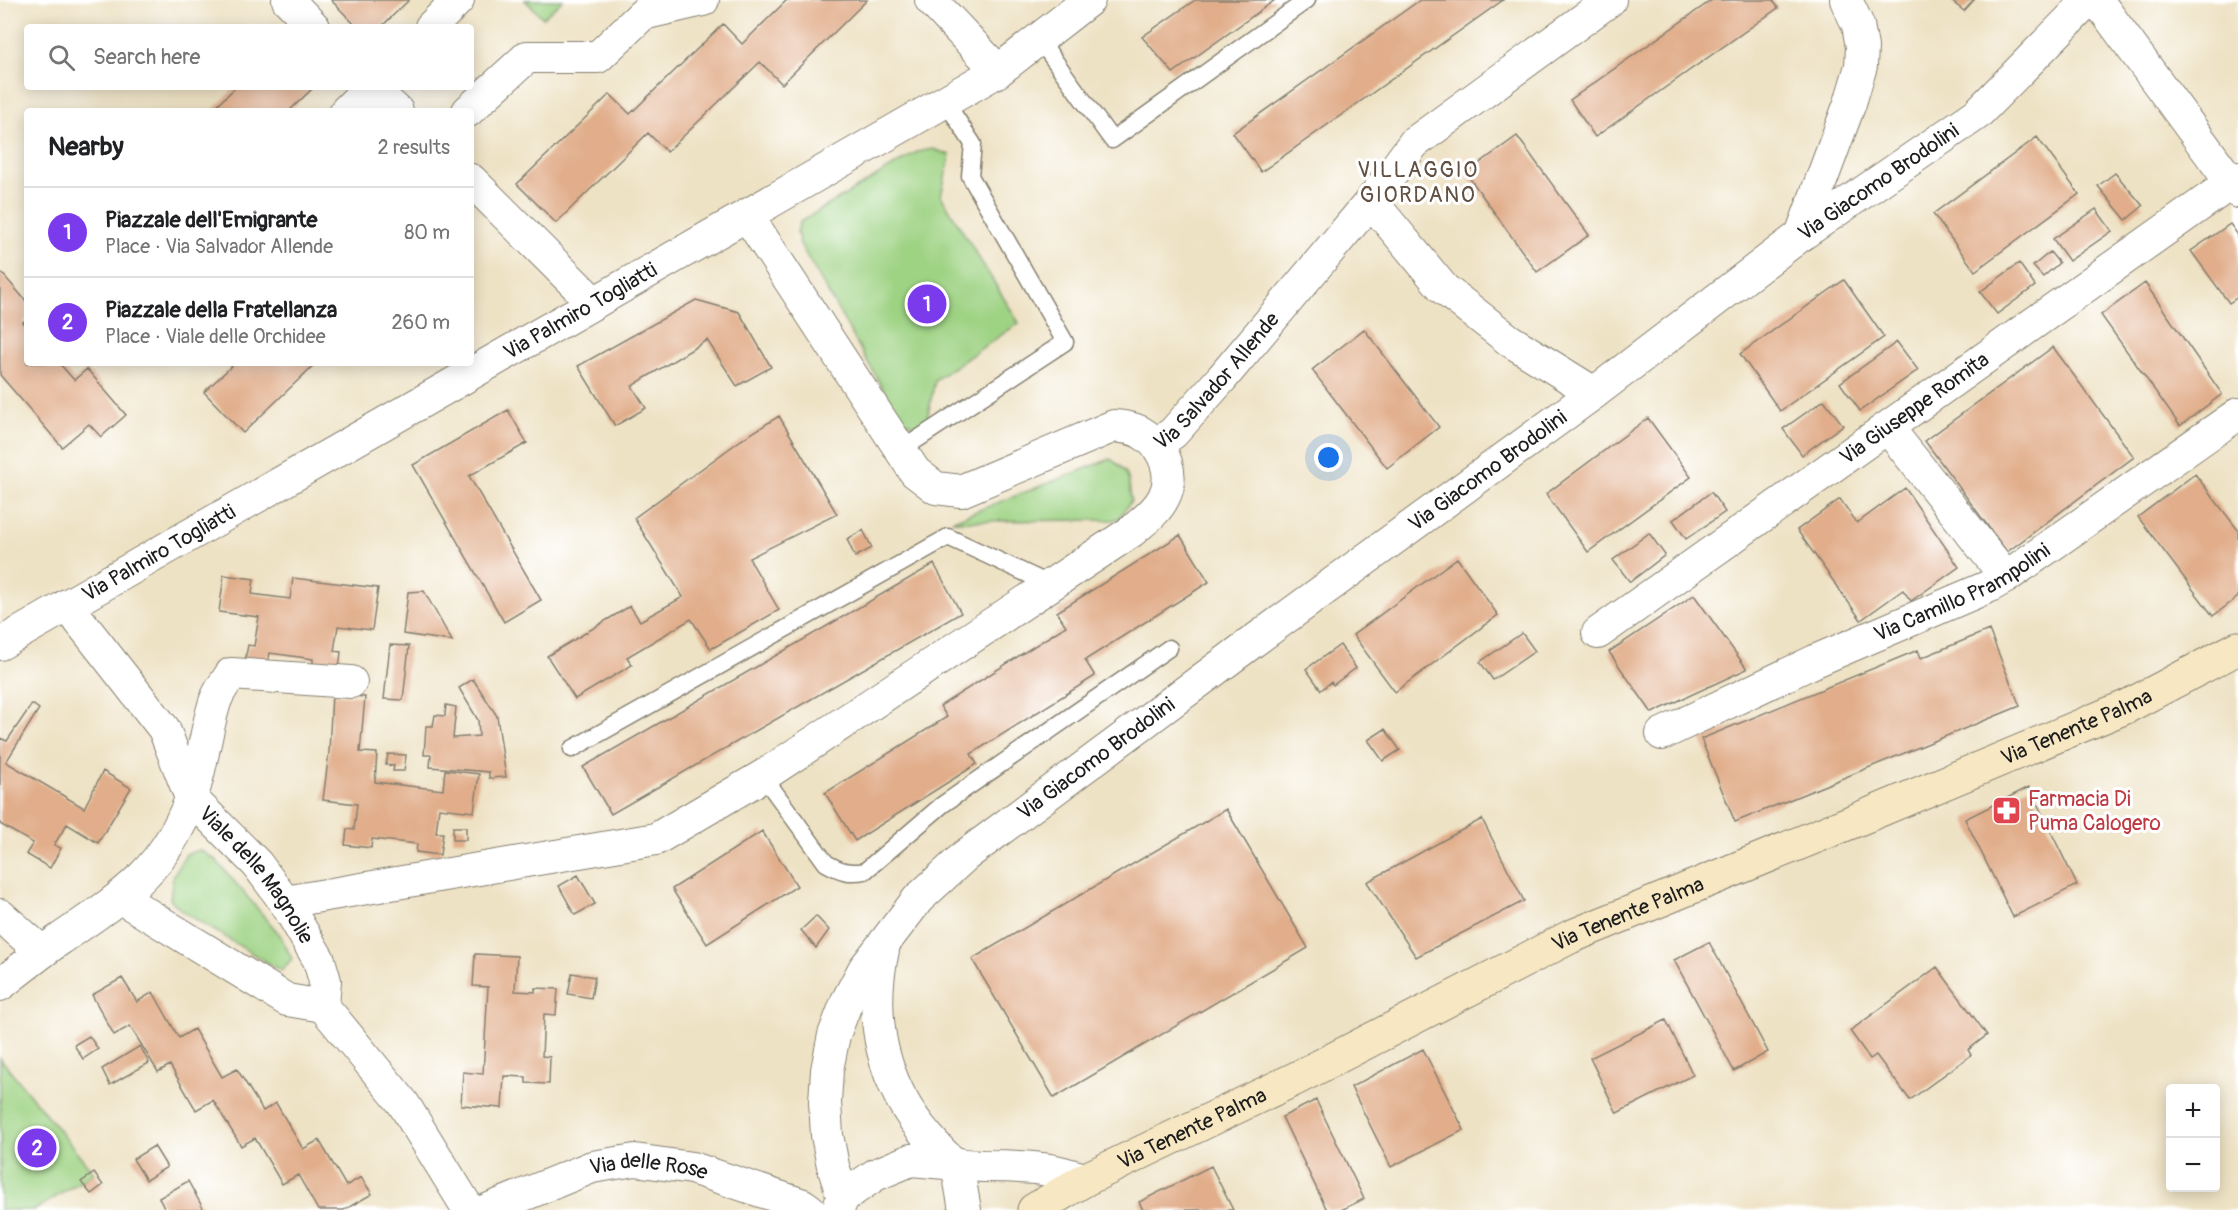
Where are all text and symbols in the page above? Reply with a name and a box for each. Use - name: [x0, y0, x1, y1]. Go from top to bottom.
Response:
- search box: [24, 24, 474, 90]
- icon: search: [45, 41, 78, 74]
- text: Search here: [93, 43, 200, 71]
- street label: Via Giacomo Brodolini: [1793, 117, 1965, 247]
- text: Nearby: [48, 131, 124, 163]
- text: 2 results: [378, 135, 450, 160]
- district label: VILLAGGIO GIORDANO: [1357, 156, 1479, 209]
- text: Piazzale dell'Emigrante: [105, 206, 317, 234]
- text: 1: [64, 220, 71, 245]
- text: 80 m: [404, 220, 450, 245]
- text: Place · Via Salvador Allende: [105, 234, 333, 259]
- street label: Via Palmiro Togliatti: [499, 257, 662, 366]
- pin: 1: [908, 282, 946, 326]
- text: Piazzale della Fratellanza: [105, 296, 337, 324]
- street label: Via Salvador Allende: [1149, 306, 1286, 456]
- text: 2: [62, 310, 73, 335]
- text: 260 m: [391, 310, 450, 335]
- text: Place · Viale delle Orchidee: [105, 324, 326, 349]
- street label: Via Giuseppe Romita: [1835, 346, 1994, 471]
- street label: Via Giacomo Brodolini: [1403, 404, 1573, 538]
- your location: [1314, 443, 1343, 472]
- street label: Via Palmiro Togliatti: [77, 498, 241, 608]
- street label: Via Camillo Prampolini: [1870, 537, 2056, 648]
- street label: Via Tenente Palma: [1997, 683, 2157, 772]
- street label: Via Giacomo Brodolini: [1012, 691, 1181, 826]
- place label: Farmacia Di Puma Calogero: [2028, 786, 2161, 837]
- pharmacy icon: Farmacia Di Puma Calogero: [1991, 795, 2023, 827]
- street label: Viale delle Magnolie: [193, 800, 320, 949]
- street label: Via Tenente Palma: [1547, 871, 1708, 958]
- street label: Via Tenente Palma: [1113, 1082, 1271, 1176]
- map controls: [2166, 1084, 2220, 1192]
- button: +: [2166, 1084, 2220, 1138]
- pin: 2: [18, 1126, 57, 1170]
- button: −: [2166, 1138, 2220, 1192]
- street label: Via delle Rose: [588, 1146, 712, 1187]

